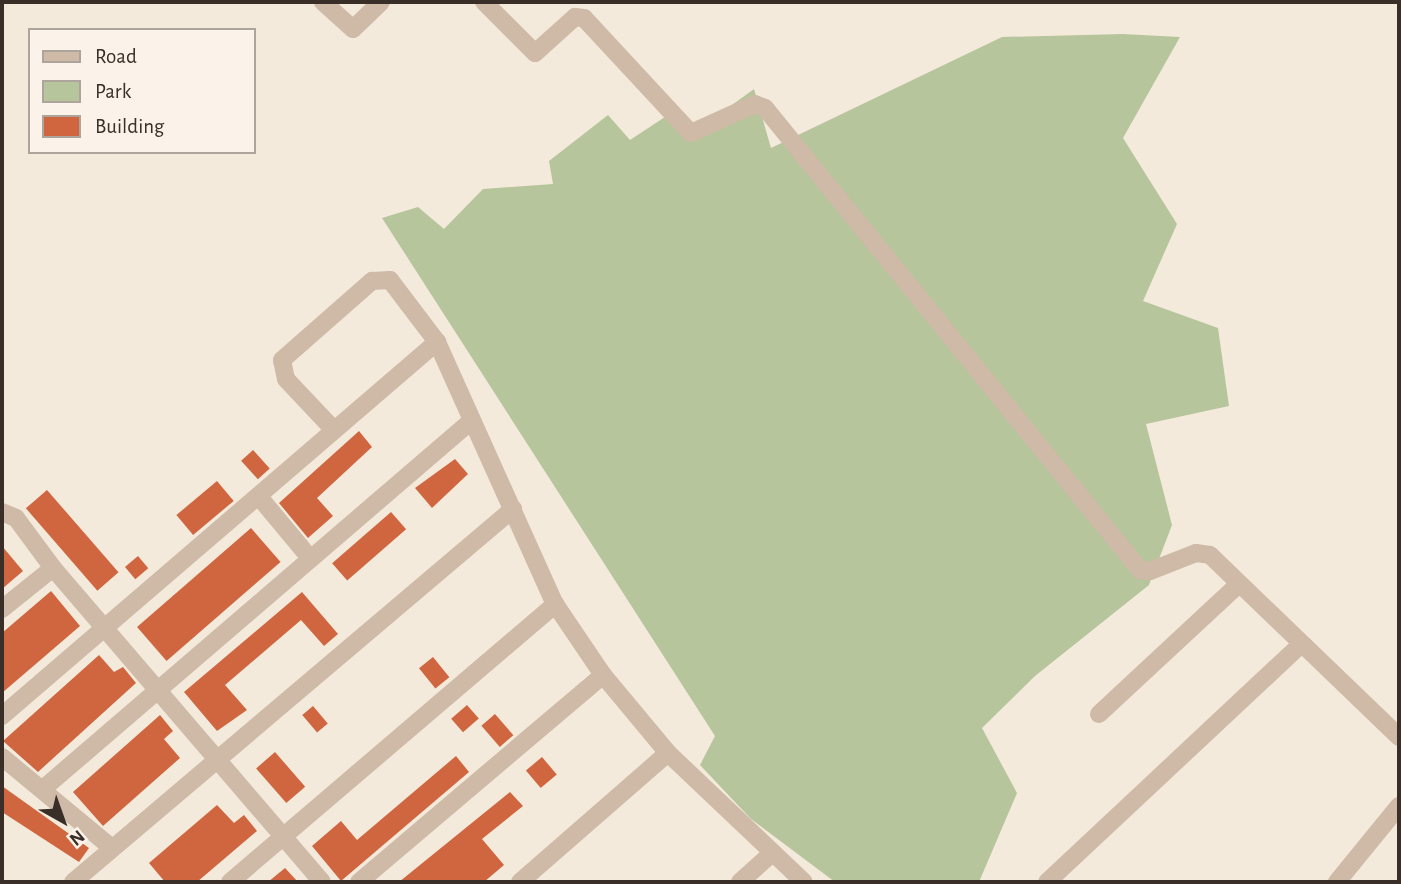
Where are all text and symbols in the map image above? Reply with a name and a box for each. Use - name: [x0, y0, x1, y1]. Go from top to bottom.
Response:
- legend: [28, 28, 256, 154]
- text: Road: [95, 46, 137, 67]
- text: Park: [95, 81, 131, 102]
- text: Building: [95, 116, 164, 137]
- north arrow: [28, 786, 98, 856]
- text: N: [66, 826, 88, 849]

